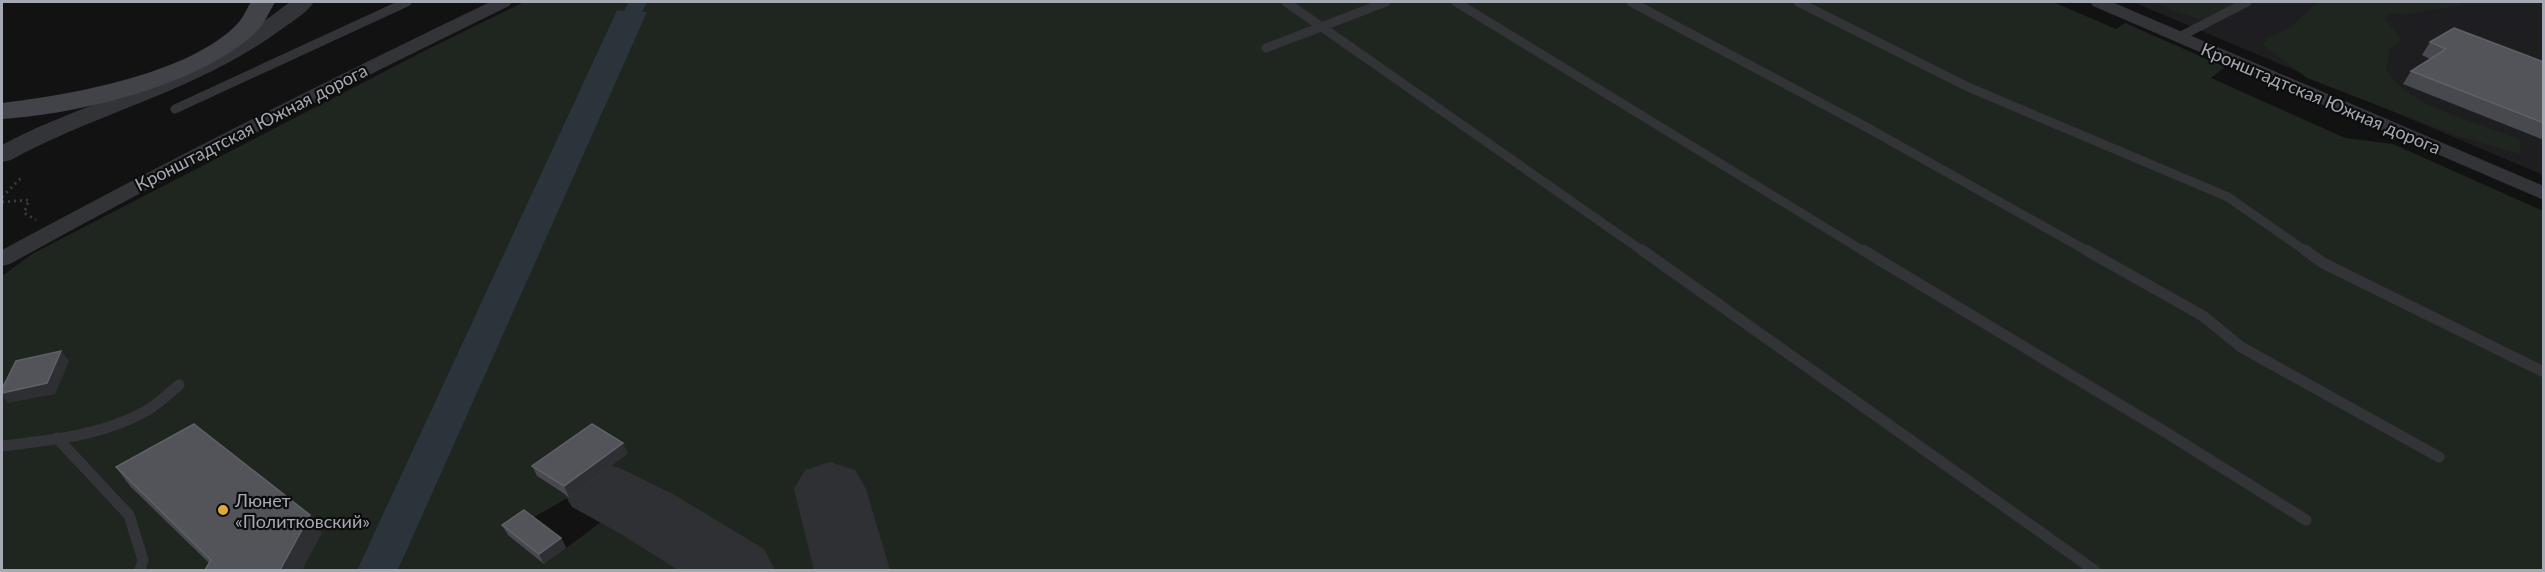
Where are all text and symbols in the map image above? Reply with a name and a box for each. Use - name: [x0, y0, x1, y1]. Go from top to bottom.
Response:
- street label: Кронштадтская Южная дорога: [2198, 37, 2444, 159]
- street label: Кронштадтская Южная дорога: [131, 59, 371, 195]
- place label: Люнет «Политковский»: [234, 489, 370, 532]
- marker: Люнет «Политковский»: [216, 503, 230, 517]

